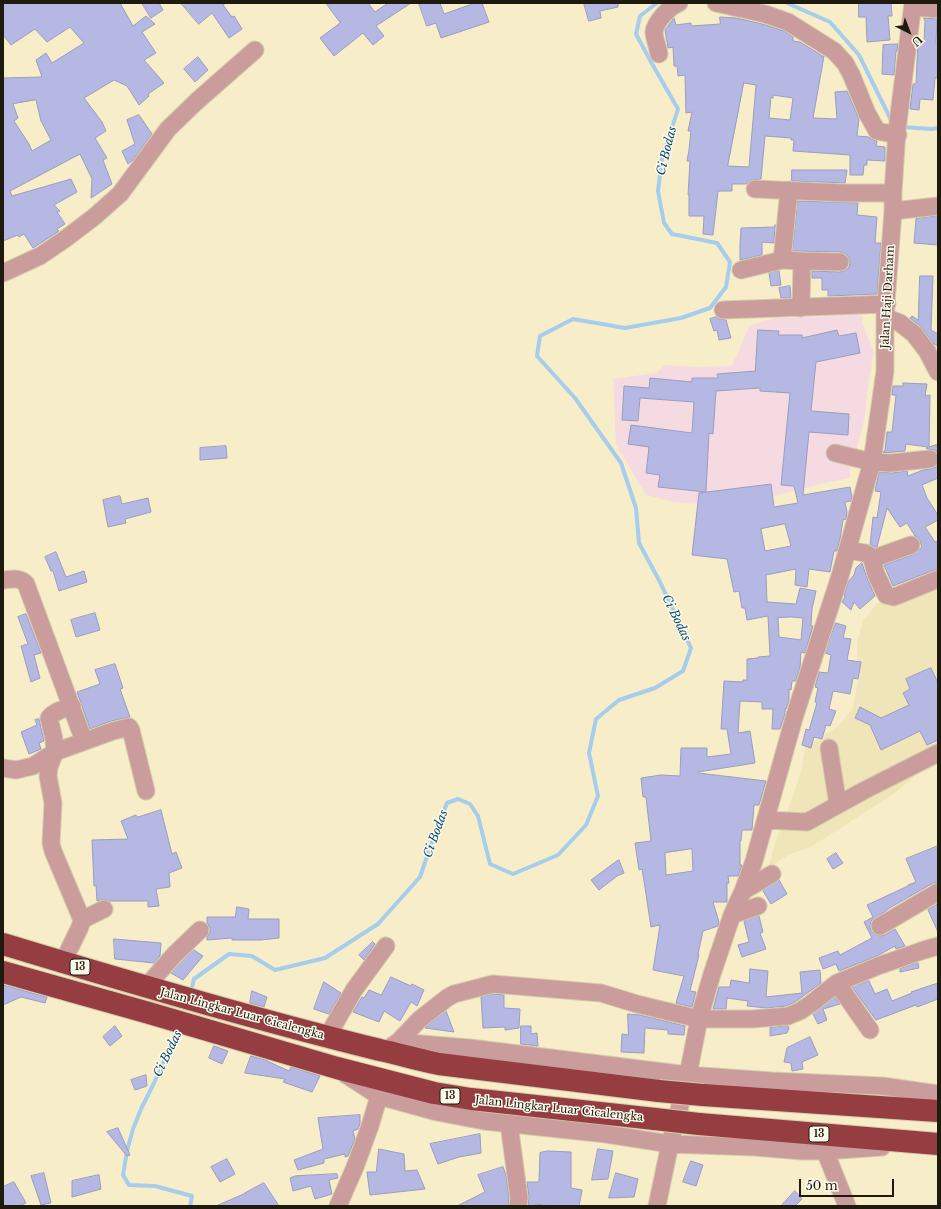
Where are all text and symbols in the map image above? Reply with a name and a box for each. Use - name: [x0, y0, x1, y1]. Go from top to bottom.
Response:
- north arrow: [889, 12, 929, 52]
- text: U: [909, 32, 925, 49]
- water label: Ci Bodas: [654, 125, 680, 177]
- street label: Jalan Haji Darham: [879, 245, 897, 349]
- water label: Ci Bodas: [659, 592, 693, 644]
- water label: Ci Bodas: [421, 808, 451, 860]
- road number: 13: [70, 959, 90, 975]
- street label: Jalan Lingkar Luar Cicalengka: [159, 986, 325, 1042]
- water label: Ci Bodas: [151, 1028, 185, 1080]
- road number: 13: [440, 1088, 460, 1104]
- street label: Jalan Lingkar Luar Cicalengka: [474, 1094, 644, 1124]
- road number: 13: [809, 1126, 829, 1142]
- scale bar: [801, 1171, 896, 1197]
- text: 50 m: [806, 1178, 838, 1193]

